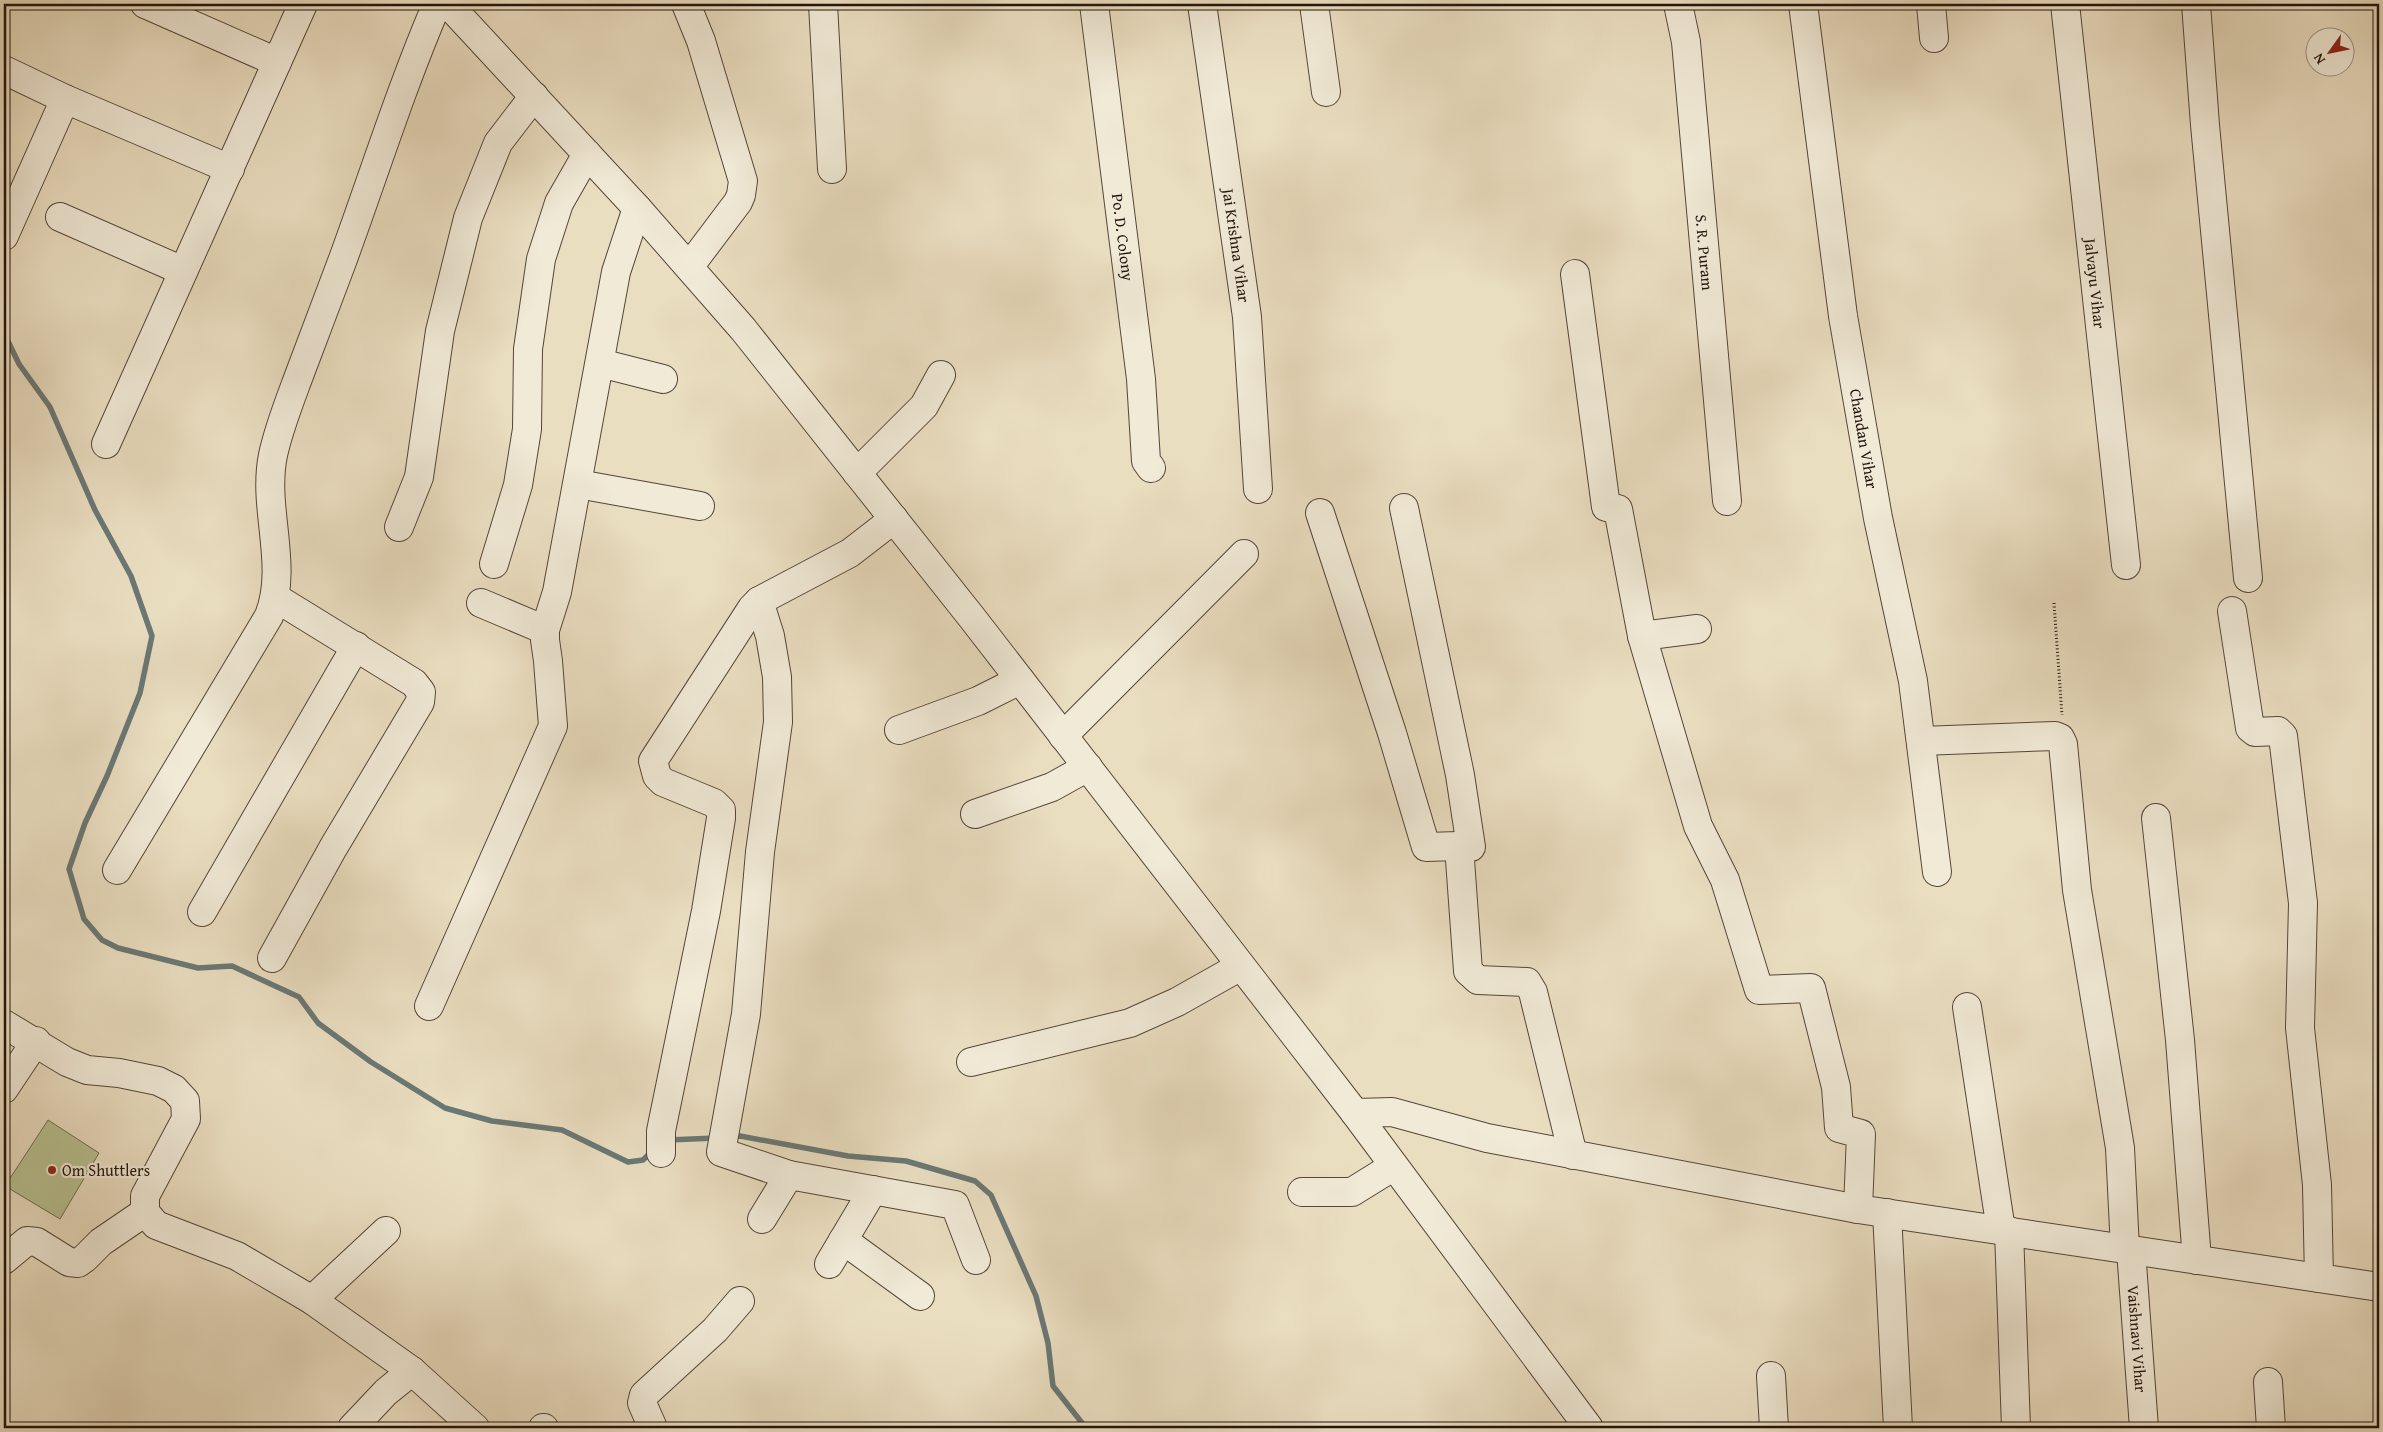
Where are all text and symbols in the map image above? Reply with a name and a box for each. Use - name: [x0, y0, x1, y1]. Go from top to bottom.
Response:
- north arrow: [2306, 28, 2356, 78]
- text: N: [2308, 49, 2330, 68]
- street label: Jai Krishna Vihar: [1216, 185, 1257, 304]
- street label: Po. D. Colony: [1106, 192, 1141, 282]
- street label: S. R. Puram: [1689, 213, 1720, 291]
- street label: Jalvayu Vihar: [2078, 235, 2112, 330]
- street label: Chandan Vihar: [1844, 387, 1885, 491]
- place label: Om Shuttlers: [62, 1158, 150, 1182]
- marker: Om Shuttlers: [46, 1164, 58, 1176]
- street label: Vaishnavi Vihar: [2122, 1284, 2153, 1394]

